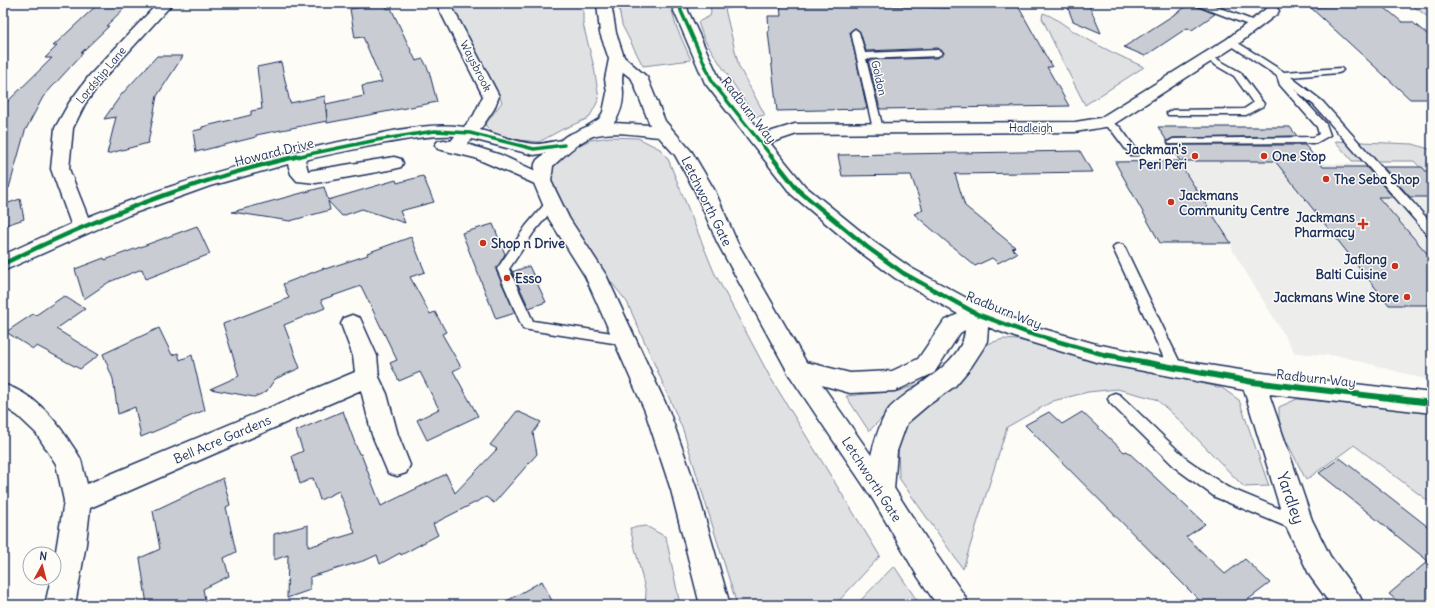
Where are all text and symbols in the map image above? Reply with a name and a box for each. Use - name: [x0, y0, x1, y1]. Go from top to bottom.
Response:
- street label: Waysbrook: [457, 38, 495, 94]
- street label: Lordship Lane: [73, 44, 129, 106]
- street label: Goldon: [868, 59, 890, 97]
- street label: Radburn Way: [717, 74, 780, 147]
- street label: Hadleigh: [1009, 121, 1053, 135]
- street label: Howard Drive: [233, 134, 315, 171]
- place label: Jackman's Peri Peri: [1125, 141, 1187, 173]
- place label: One Stop: [1272, 148, 1326, 165]
- marker: Jackman's Peri Peri: [1190, 151, 1200, 161]
- marker: One Stop: [1259, 151, 1269, 161]
- street label: Letchworth Gate: [677, 153, 736, 249]
- place label: The Seba Shop: [1334, 171, 1420, 188]
- marker: The Seba Shop: [1321, 174, 1331, 184]
- place label: Jackmans Community Centre: [1179, 187, 1289, 219]
- marker: Jackmans Community Centre: [1166, 197, 1176, 207]
- place label: Jackmans Pharmacy: [1294, 209, 1355, 241]
- marker: Jackmans Pharmacy: [1358, 219, 1368, 229]
- place label: Shop n Drive: [491, 235, 565, 252]
- marker: Shop n Drive: [478, 238, 488, 248]
- place label: Jaflong Balti Cuisine: [1316, 251, 1387, 283]
- marker: Jaflong Balti Cuisine: [1390, 261, 1400, 271]
- place label: Esso: [515, 270, 542, 287]
- marker: Esso: [502, 273, 512, 283]
- street label: Radburn Way: [964, 288, 1044, 333]
- place label: Jackmans Wine Store: [1273, 289, 1399, 306]
- marker: Jackmans Wine Store: [1402, 292, 1412, 302]
- street label: Radburn Way: [1275, 366, 1357, 391]
- street label: Bell Acre Gardens: [171, 411, 274, 468]
- street label: Letchworth Gate: [838, 434, 905, 525]
- street label: Yardley: [1273, 469, 1309, 527]
- north arrow: [22, 546, 62, 586]
- text: N: [39, 549, 48, 563]

